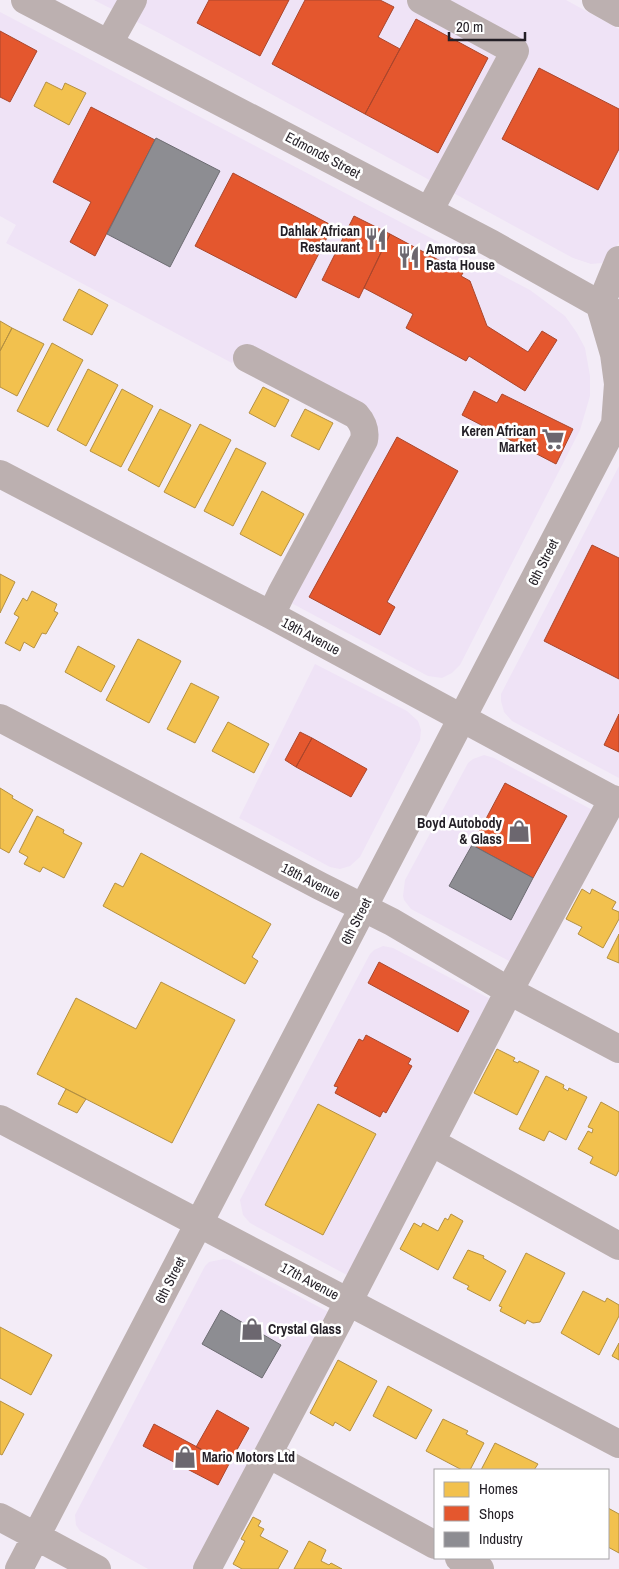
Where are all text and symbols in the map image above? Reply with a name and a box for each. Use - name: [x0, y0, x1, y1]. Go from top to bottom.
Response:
- scale bar: [449, 10, 525, 42]
- text: 20 m: [456, 16, 483, 37]
- street label: Edmonds Street: [282, 128, 364, 182]
- place label: Dahlak African Restaurant: [280, 222, 360, 256]
- restaurant icon: Dahlak African Restaurant: [363, 226, 389, 252]
- place label: Amorosa Pasta House: [426, 240, 495, 274]
- restaurant icon: Amorosa Pasta House: [396, 244, 422, 270]
- place label: Keren African Market: [461, 422, 536, 456]
- supermarket icon: Keren African Market: [540, 426, 566, 452]
- street label: 6th Street: [524, 536, 562, 588]
- street label: 19th Avenue: [279, 613, 343, 659]
- place label: Boyd Autobody & Glass: [417, 814, 503, 848]
- shop icon: Boyd Autobody & Glass: [506, 818, 532, 844]
- street label: 18th Avenue: [279, 859, 343, 903]
- street label: 6th Street: [337, 895, 375, 947]
- street label: 6th Street: [151, 1254, 189, 1306]
- street label: 17th Avenue: [278, 1258, 342, 1304]
- shop icon: Crystal Glass: [239, 1316, 265, 1342]
- place label: Crystal Glass: [268, 1320, 341, 1338]
- shop icon: Mario Motors Ltd: [172, 1444, 198, 1470]
- place label: Mario Motors Ltd: [202, 1448, 295, 1466]
- legend: [434, 1469, 609, 1559]
- text: Homes: [479, 1478, 518, 1499]
- text: Shops: [479, 1503, 514, 1524]
- text: Industry: [479, 1528, 524, 1549]

